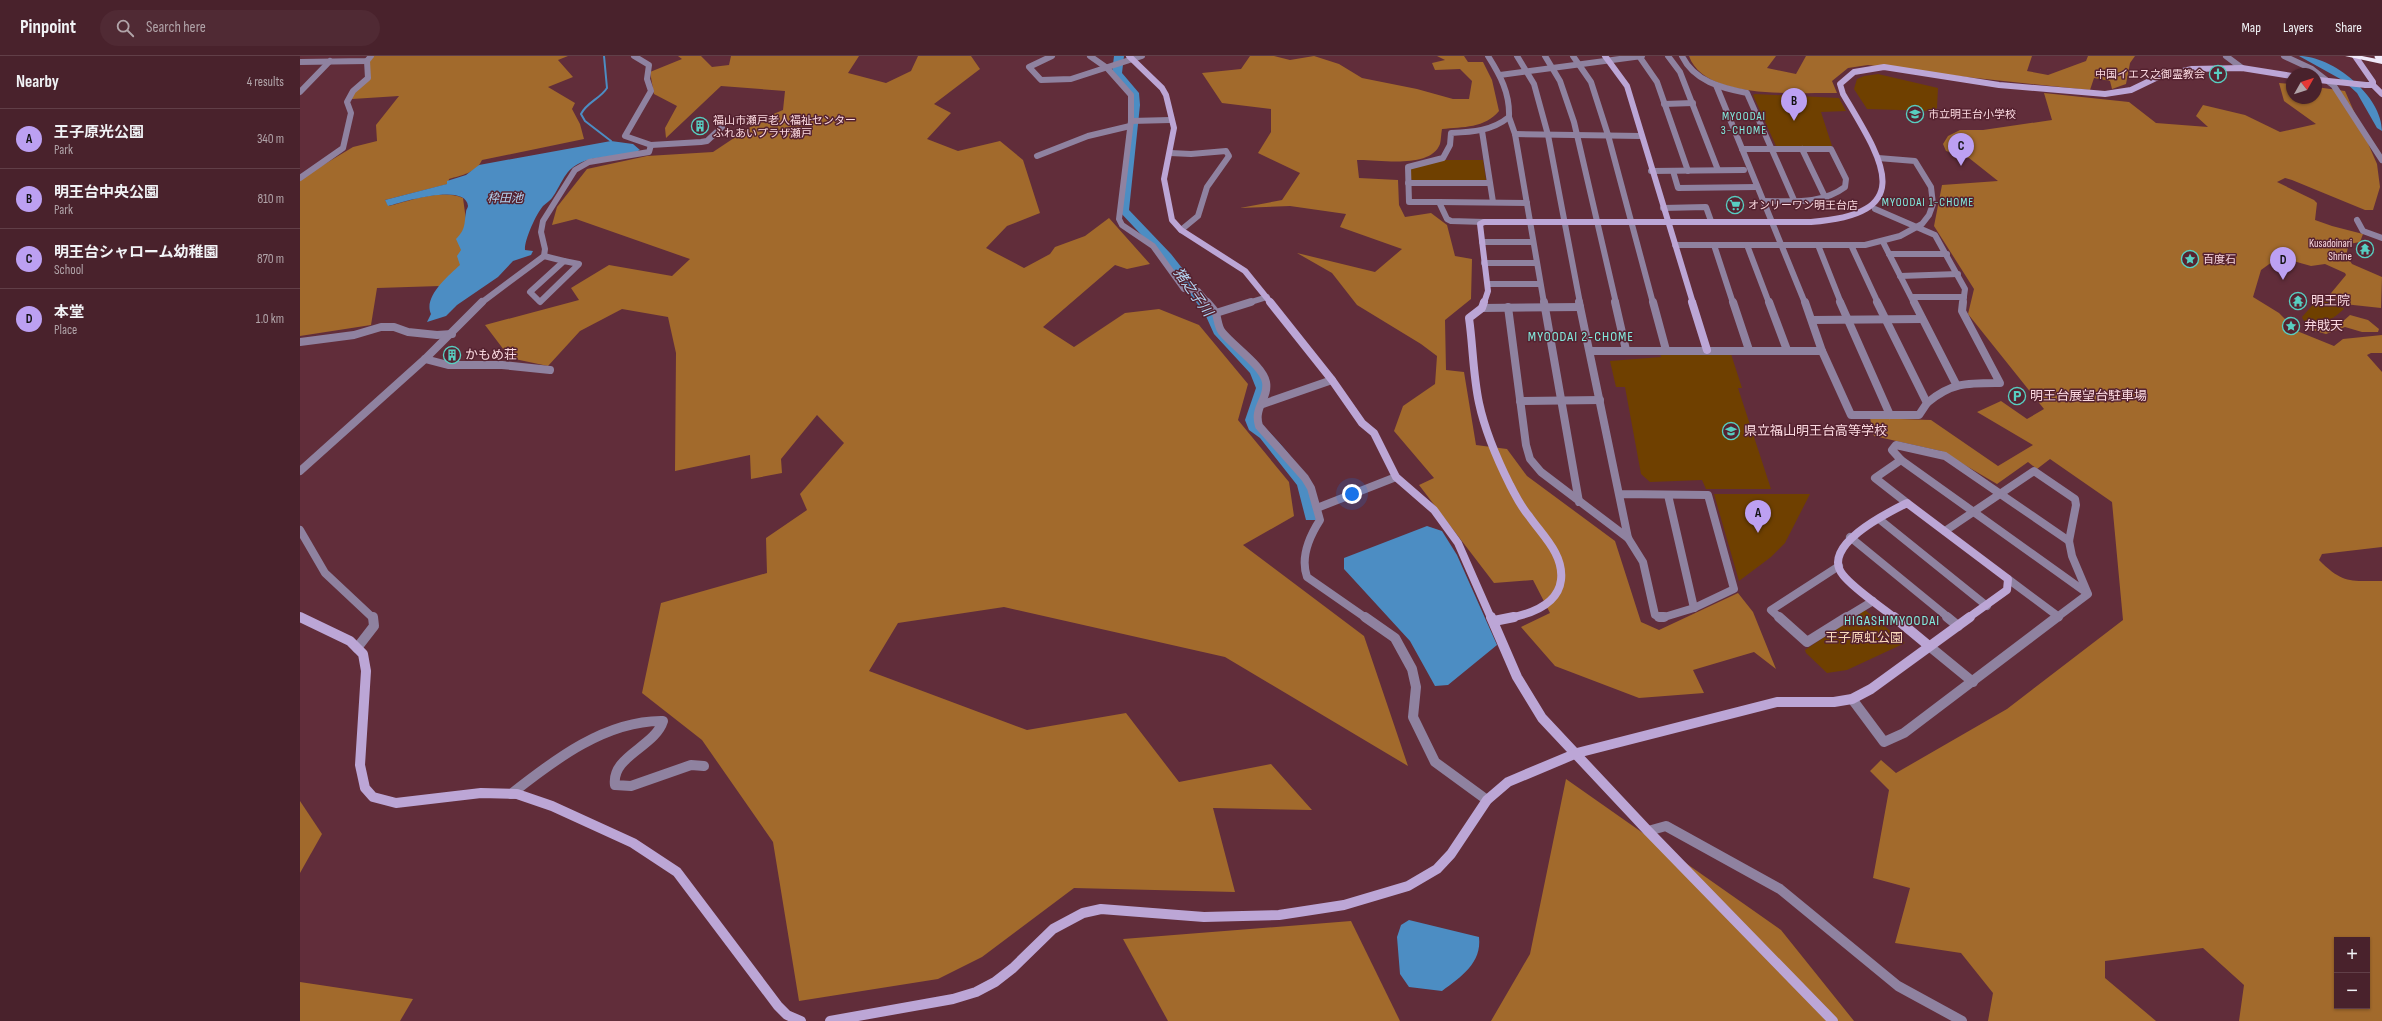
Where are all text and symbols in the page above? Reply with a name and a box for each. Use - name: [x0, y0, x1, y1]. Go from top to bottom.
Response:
- search box: [100, 10, 380, 46]
- text: Pinpoint: [20, 16, 76, 39]
- icon: search: [114, 17, 136, 39]
- text: Search here: [146, 18, 206, 37]
- text: Map: [2241, 19, 2261, 36]
- text: Layers: [2283, 19, 2313, 36]
- text: Share: [2335, 19, 2362, 36]
- church icon: 中国イエス之御霊教会: [2208, 64, 2228, 84]
- place label: 中国イエス之御霊教会: [2095, 68, 2205, 81]
- north arrow: [2286, 68, 2322, 104]
- text: Nearby: [16, 72, 59, 92]
- text: 4 results: [247, 74, 284, 90]
- pin: B: [1781, 88, 1807, 121]
- school or university icon: 市立明王台小学校: [1905, 104, 1925, 124]
- place label: 市立明王台小学校: [1928, 108, 2016, 121]
- district label: MYOODAI 3-CHOME: [1721, 109, 1767, 138]
- place label: 福山市瀬戸老人福祉センター ふれあいプラザ瀬戸: [713, 114, 856, 140]
- building icon: 福山市瀬戸老人福祉センター ふれあいプラザ瀬戸: [690, 116, 710, 136]
- text: 王子原光公園: [54, 123, 144, 142]
- text: A: [26, 131, 32, 147]
- text: 340 m: [257, 131, 284, 147]
- pin: C: [1948, 133, 1974, 166]
- text: Park: [54, 142, 73, 158]
- text: 明王台中央公園: [54, 183, 159, 202]
- text: B: [26, 191, 32, 207]
- text: 810 m: [258, 191, 284, 207]
- water label: 枠田池: [487, 191, 524, 206]
- supermarket icon: オンリーワン明王台店: [1725, 195, 1745, 215]
- district label: MYOODAI 1-CHOME: [1882, 195, 1974, 210]
- place label: オンリーワン明王台店: [1748, 199, 1858, 212]
- text: Park: [54, 202, 73, 218]
- place label: Kusadoinari Shrine: [2309, 237, 2352, 263]
- temple icon: Kusadoinari Shrine: [2355, 239, 2375, 259]
- text: 明王台シャローム幼稚園: [54, 243, 219, 262]
- pin: D: [2270, 247, 2296, 280]
- place icon: 百度石: [2180, 249, 2200, 269]
- text: C: [26, 251, 32, 267]
- text: 870 m: [257, 251, 284, 267]
- place label: 百度石: [2203, 253, 2236, 266]
- text: School: [54, 262, 84, 278]
- water label: 猪之子川: [1170, 264, 1218, 321]
- temple icon: 明王院: [2288, 291, 2308, 311]
- place label: 明王院: [2311, 293, 2350, 309]
- text: 本堂: [54, 303, 84, 322]
- text: D: [26, 311, 32, 327]
- text: 1.0 km: [256, 311, 284, 327]
- place icon: 弁戝天: [2281, 316, 2301, 336]
- place label: 弁戝天: [2304, 318, 2343, 334]
- text: Place: [54, 322, 77, 338]
- district label: MYOODAI 2-CHOME: [1528, 328, 1634, 345]
- building icon: かもめ荘: [442, 345, 462, 365]
- place label: かもめ荘: [465, 347, 517, 363]
- parking icon: 明王台展望台駐車場: [2007, 386, 2027, 406]
- place label: 明王台展望台駐車場: [2030, 388, 2147, 404]
- school or university icon: 県立福山明王台高等学校: [1721, 421, 1741, 441]
- place label: 県立福山明王台高等学校: [1744, 423, 1887, 439]
- your location: [1342, 484, 1362, 504]
- pin: A: [1745, 500, 1771, 533]
- district label: HIGASHIMYOODAI: [1844, 612, 1940, 629]
- park label: 王子原虹公園: [1825, 630, 1903, 646]
- map controls: [2334, 937, 2370, 1009]
- button: +: [2334, 937, 2370, 973]
- button: −: [2334, 973, 2370, 1009]

